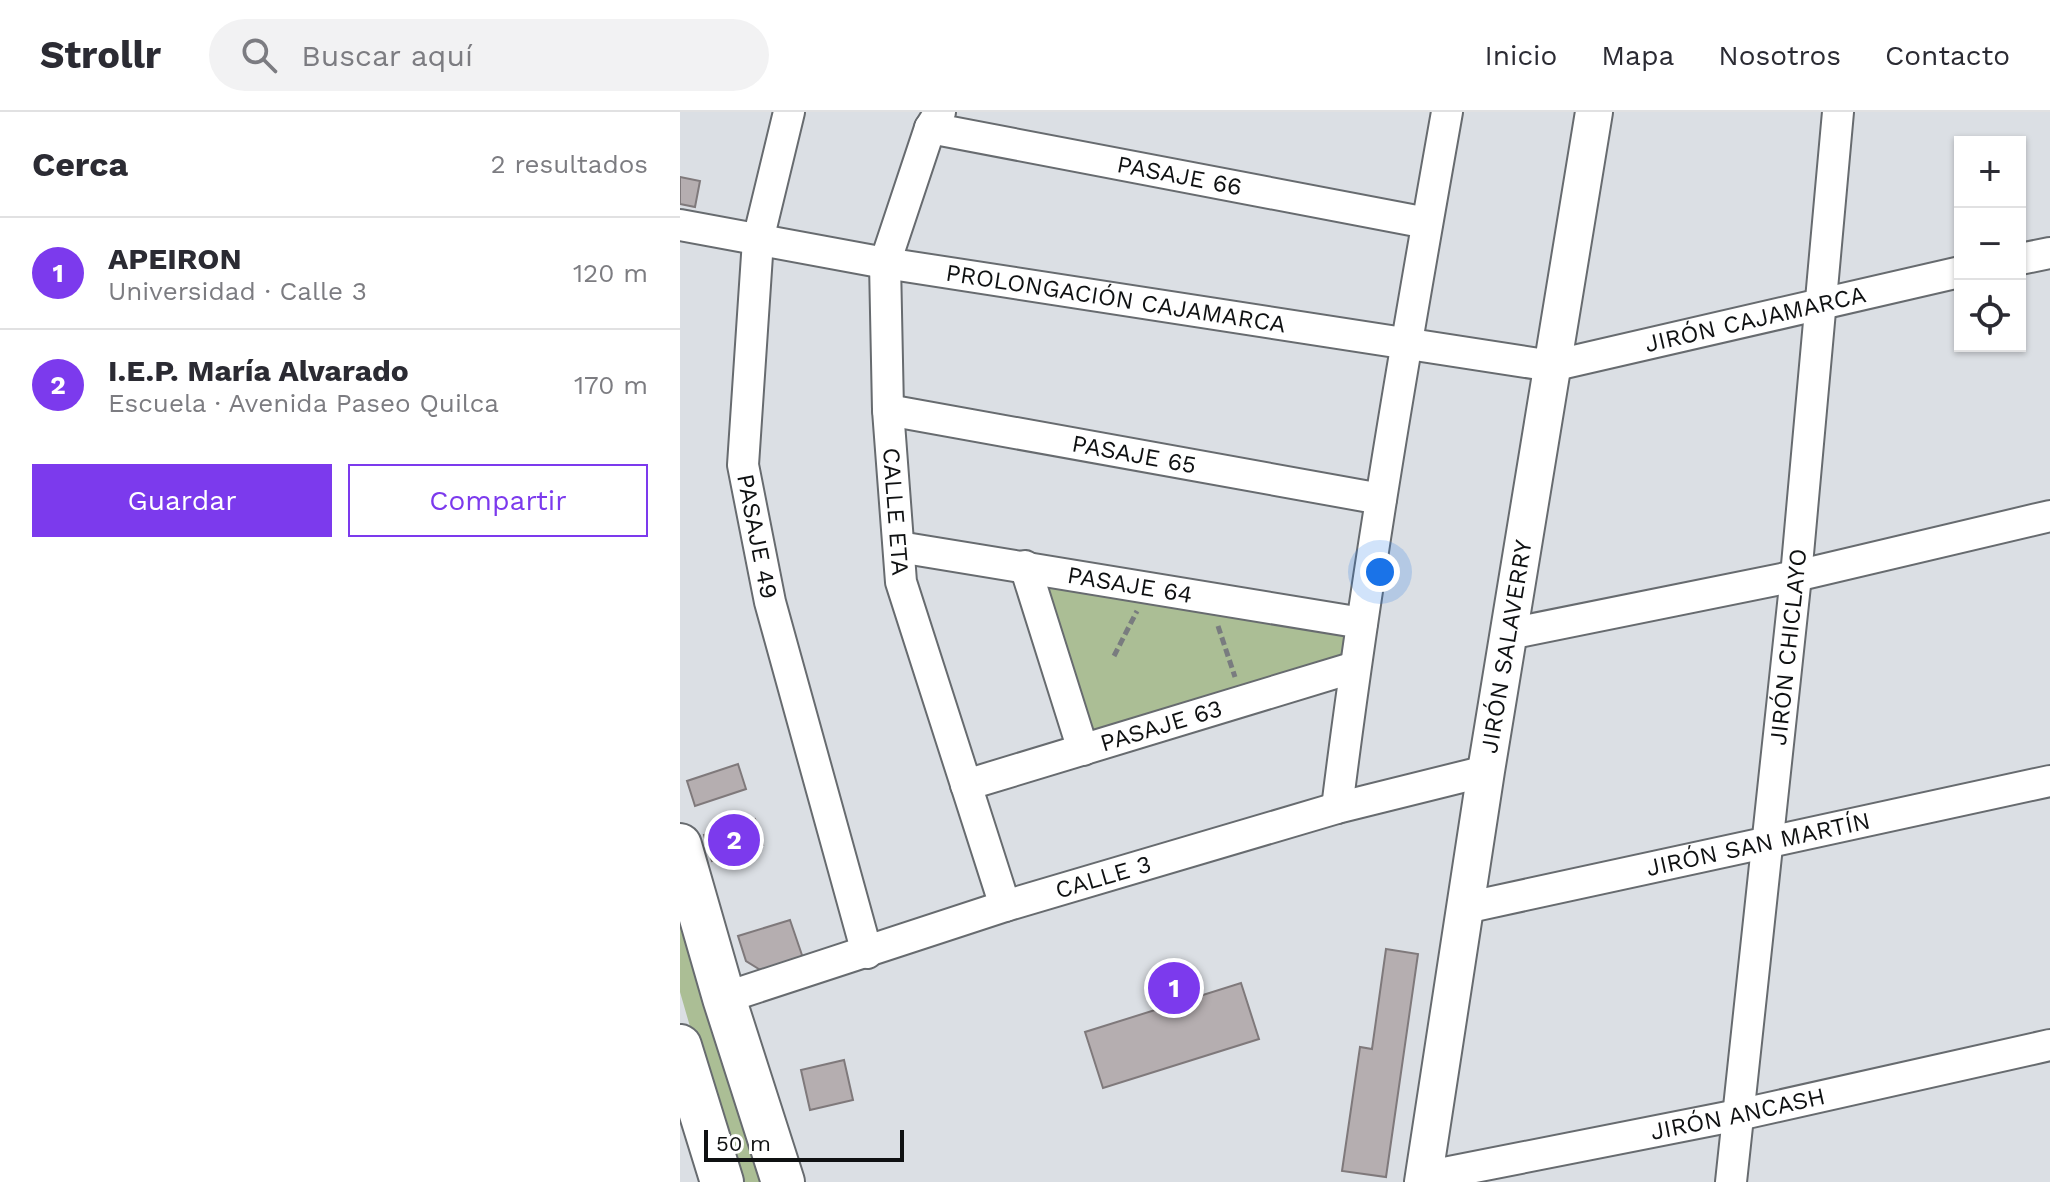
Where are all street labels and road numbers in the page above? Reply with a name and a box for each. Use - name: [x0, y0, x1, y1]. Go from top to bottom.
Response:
- street label: PASAJE 66: [1115, 150, 1244, 201]
- street label: PROLONGACIÓN CAJAMARCA: [944, 259, 1288, 339]
- street label: JIRÓN CAJAMARCA: [1642, 280, 1869, 358]
- street label: PASAJE 65: [1070, 429, 1198, 479]
- street label: CALLE ETA: [877, 447, 914, 577]
- street label: PASAJE 49: [731, 472, 783, 601]
- street label: JIRÓN SALAVERRY: [1475, 537, 1538, 755]
- street label: JIRÓN CHICLAYO: [1764, 547, 1812, 747]
- street label: PASAJE 64: [1065, 561, 1195, 609]
- street label: PASAJE 63: [1097, 694, 1226, 757]
- street label: JIRÓN SAN MARTÍN: [1644, 806, 1873, 882]
- street label: CALLE 3: [1052, 850, 1154, 904]
- street label: JIRÓN ANCASH: [1648, 1082, 1828, 1146]

